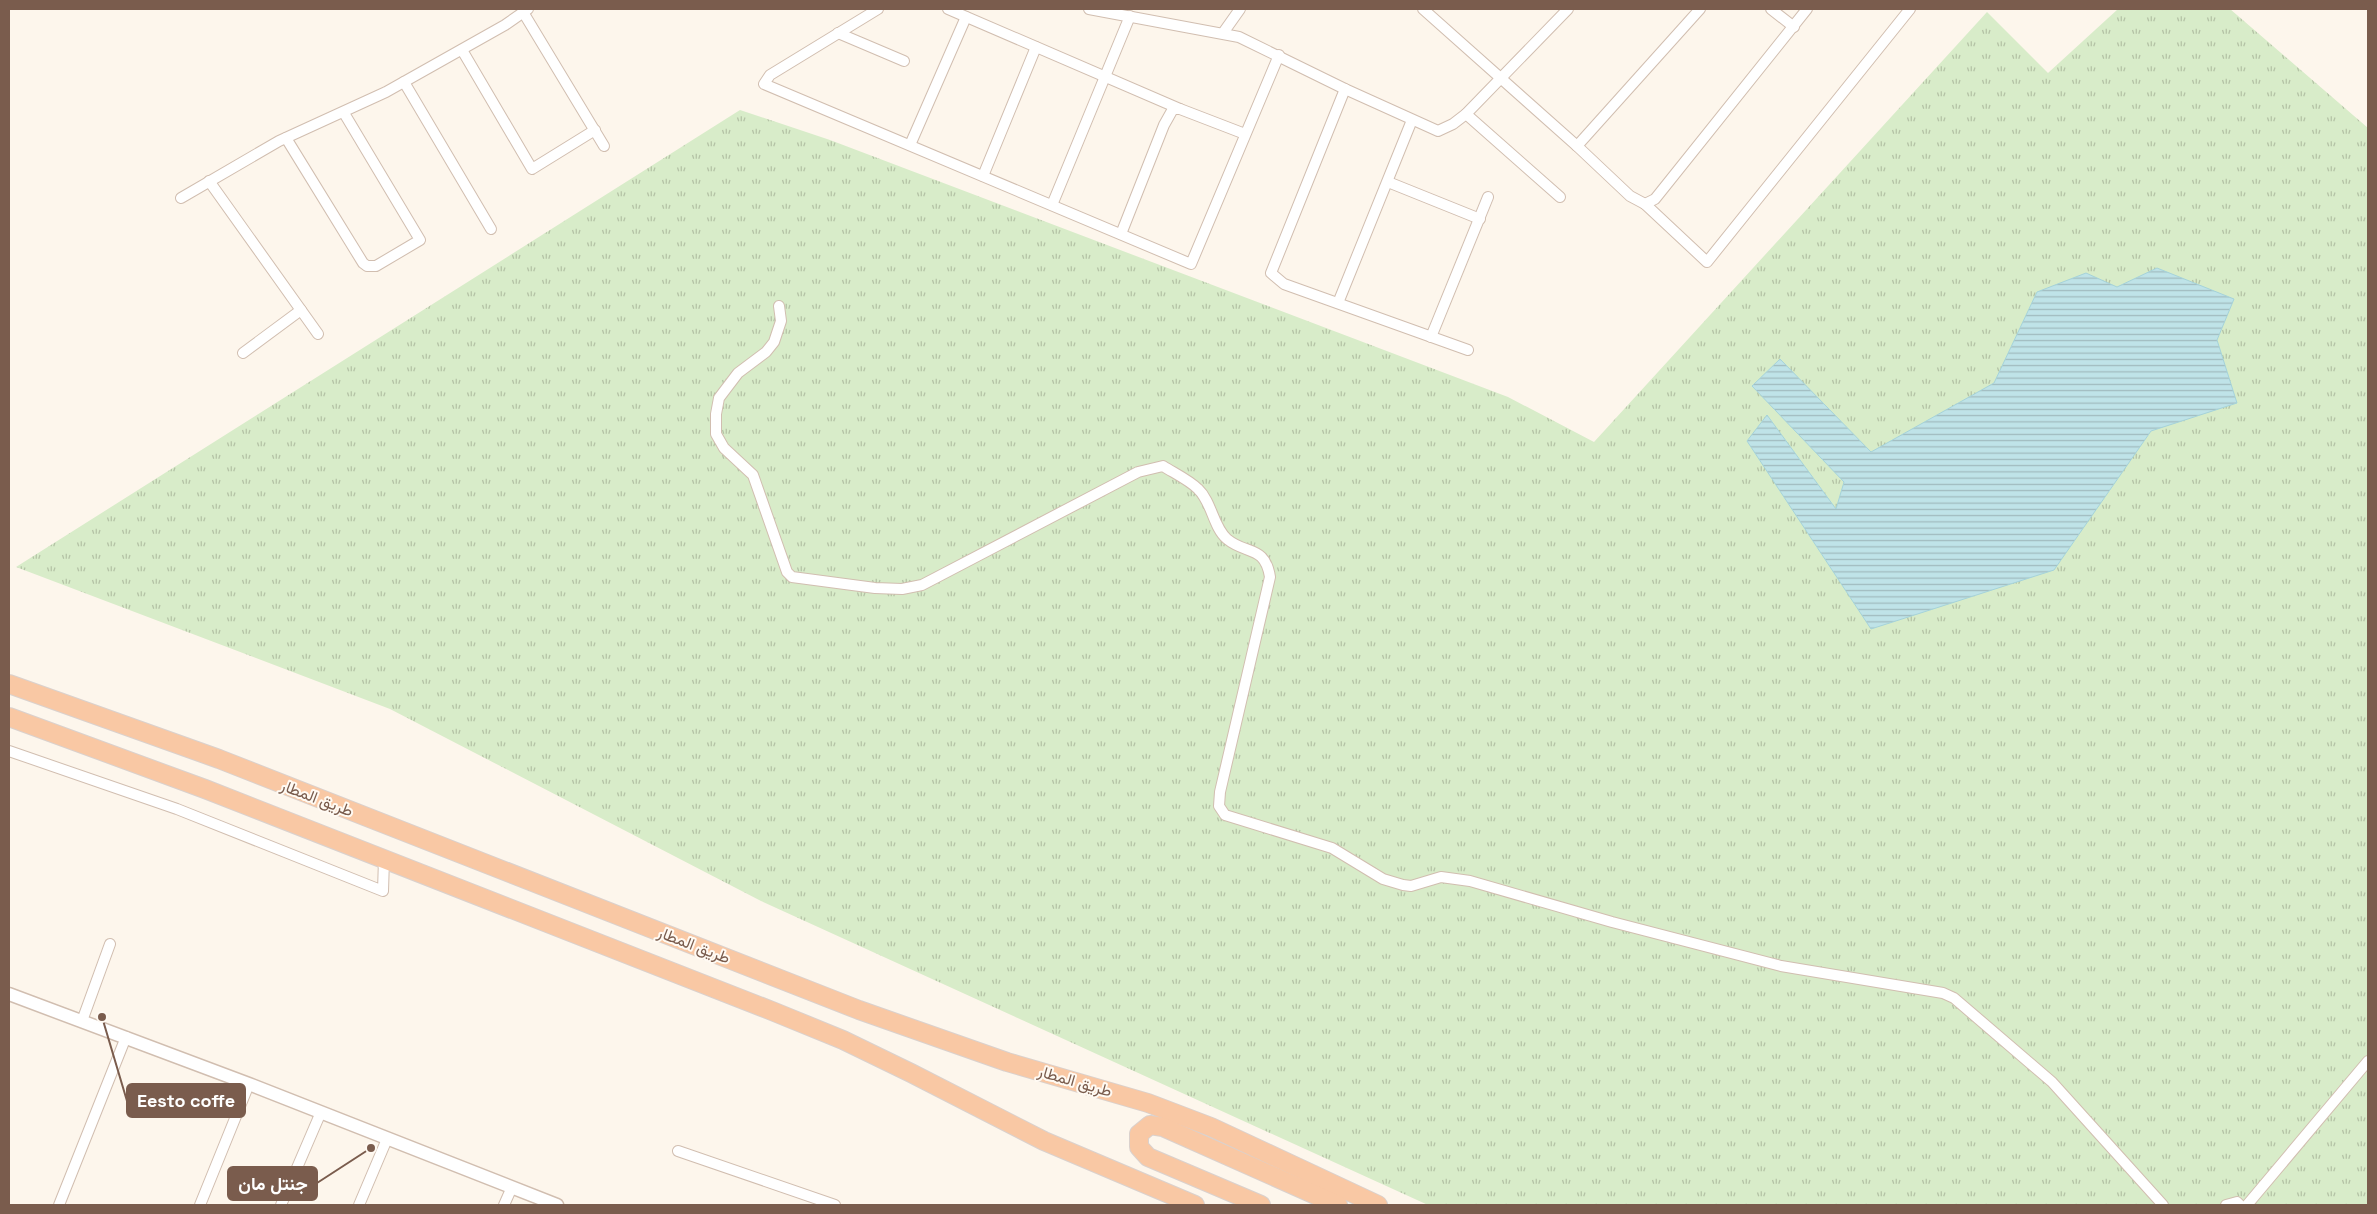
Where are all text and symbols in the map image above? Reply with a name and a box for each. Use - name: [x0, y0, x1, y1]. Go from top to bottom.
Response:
- street label: طريق المطار: [277, 774, 356, 821]
- street label: طريق المطار: [654, 921, 733, 968]
- street label: طريق المطار: [1035, 1060, 1114, 1102]
- callout: Eesto coffe: [127, 1084, 245, 1117]
- text: Eesto coffe: [137, 1089, 235, 1112]
- callout: جنتل مان: [228, 1167, 317, 1200]
- text: جنتل مان: [238, 1172, 308, 1195]

